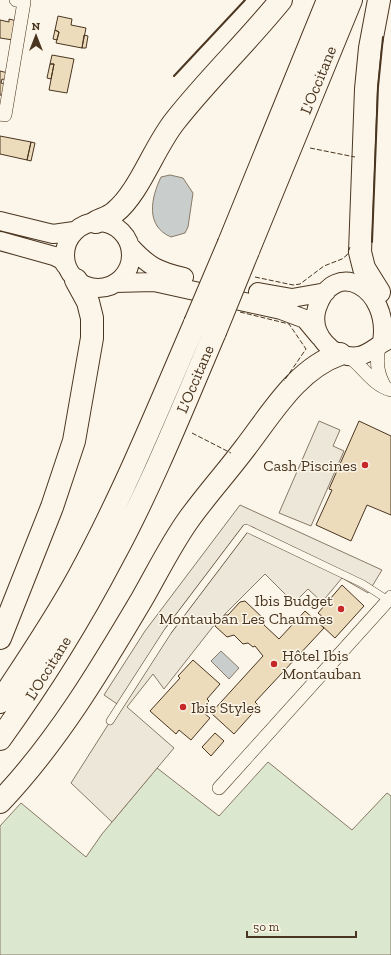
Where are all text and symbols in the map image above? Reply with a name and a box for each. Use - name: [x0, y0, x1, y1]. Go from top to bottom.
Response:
- north arrow: [16, 16, 56, 56]
- text: N: [32, 20, 41, 33]
- street label: L'Occitane: [296, 43, 340, 117]
- street label: L'Occitane: [172, 342, 218, 416]
- place label: Cash Piscines: [263, 456, 357, 475]
- marker: Cash Piscines: [360, 460, 370, 470]
- place label: Ibis Budget Montauban Les Chaumes: [159, 591, 333, 628]
- marker: Ibis Budget Montauban Les Chaumes: [336, 604, 346, 614]
- street label: L'Occitane: [21, 633, 75, 703]
- place label: Hôtel Ibis Montauban: [282, 646, 362, 683]
- marker: Hôtel Ibis Montauban: [269, 659, 279, 669]
- place label: Ibis Styles: [191, 698, 261, 717]
- marker: Ibis Styles: [178, 702, 188, 712]
- scale bar: [247, 913, 356, 939]
- text: 50 m: [253, 920, 280, 934]

